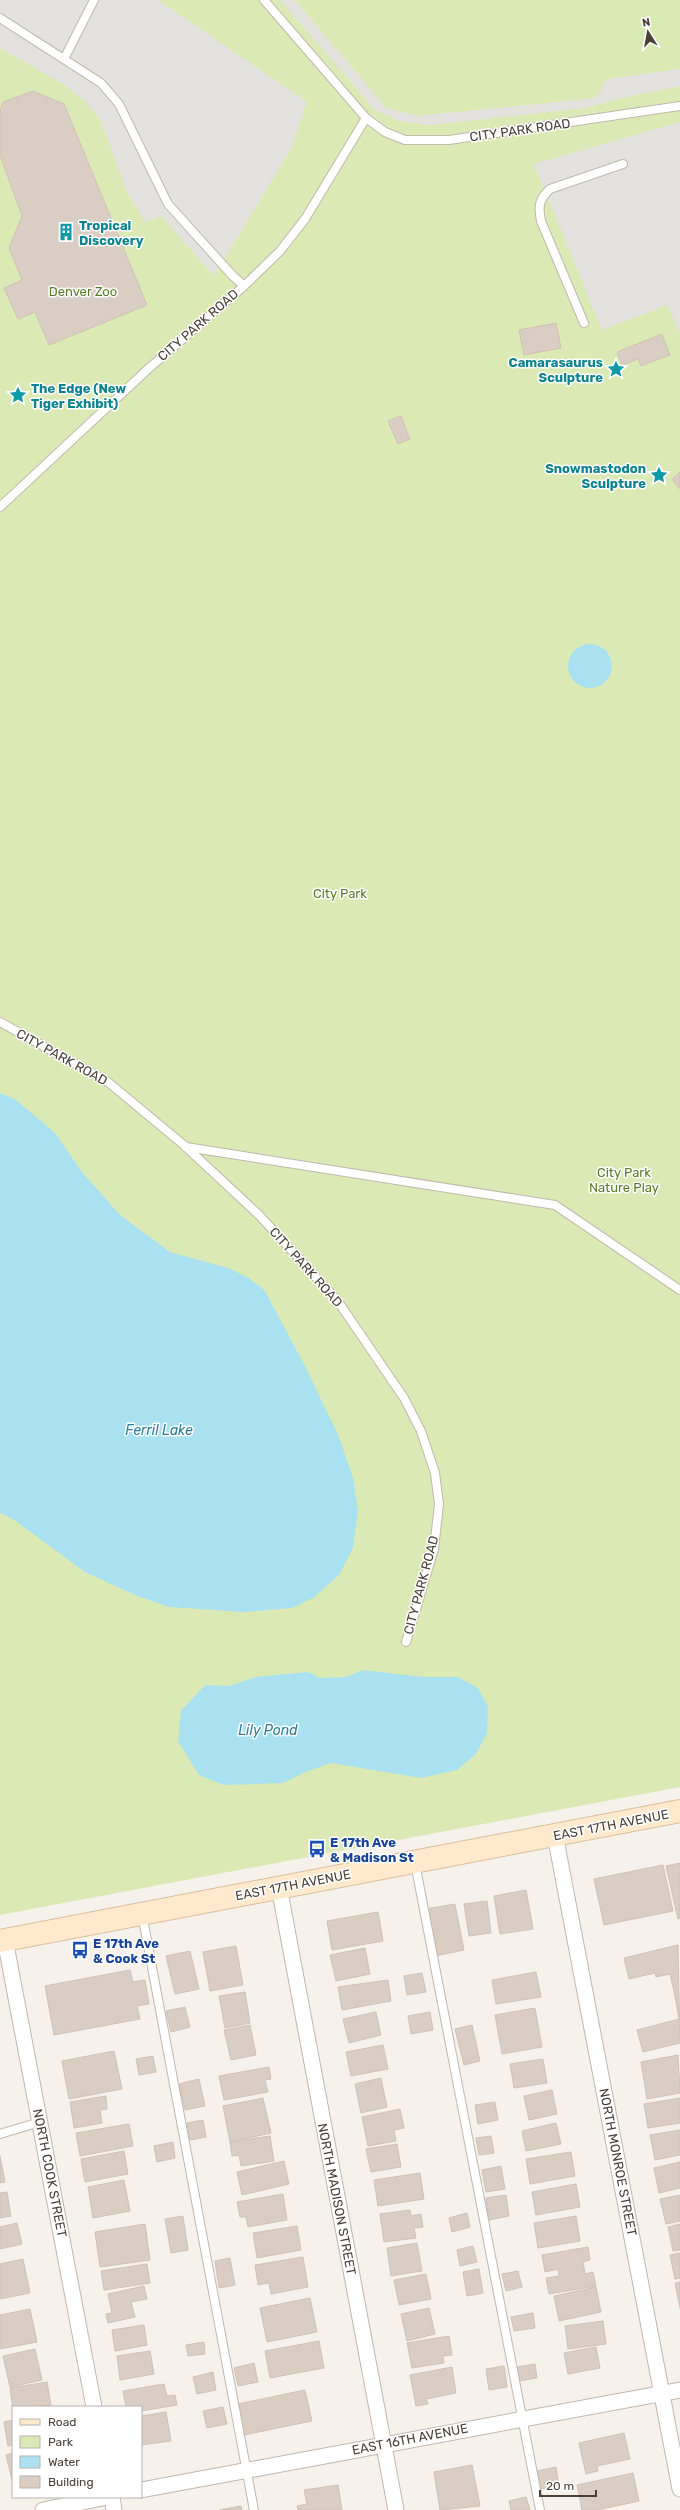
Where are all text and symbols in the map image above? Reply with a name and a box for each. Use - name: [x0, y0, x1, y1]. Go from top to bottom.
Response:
- north arrow: [628, 12, 668, 52]
- text: N: [641, 16, 651, 30]
- street label: CITY PARK ROAD: [469, 115, 571, 145]
- place label: Tropical Discovery: [79, 218, 144, 248]
- building icon: Tropical Discovery: [56, 222, 76, 242]
- park label: Denver Zoo: [49, 284, 117, 299]
- street label: CITY PARK ROAD: [155, 286, 241, 364]
- place label: Camarasaurus Sculpture: [509, 355, 603, 385]
- place icon: Camarasaurus Sculpture: [606, 359, 626, 379]
- place label: The Edge (New Tiger Exhibit): [31, 381, 126, 411]
- place icon: The Edge (New Tiger Exhibit): [8, 385, 28, 405]
- place label: Snowmastodon Sculpture: [545, 461, 646, 491]
- place icon: Snowmastodon Sculpture: [649, 465, 669, 485]
- park label: City Park: [313, 886, 367, 901]
- street label: CITY PARK ROAD: [14, 1026, 110, 1088]
- park label: City Park Nature Play: [589, 1165, 659, 1195]
- street label: CITY PARK ROAD: [266, 1224, 346, 1310]
- water label: Ferril Lake: [125, 1422, 193, 1439]
- street label: CITY PARK ROAD: [401, 1534, 441, 1636]
- water label: Lily Pond: [238, 1722, 298, 1739]
- street label: EAST 17TH AVENUE: [552, 1806, 670, 1844]
- place label: E 17th Ave & Madison St: [330, 1835, 414, 1865]
- bus stop icon: E 17th Ave & Madison St: [307, 1839, 327, 1859]
- street label: EAST 17TH AVENUE: [234, 1866, 352, 1904]
- place label: E 17th Ave & Cook St: [93, 1936, 159, 1966]
- bus stop icon: E 17th Ave & Cook St: [70, 1940, 90, 1960]
- street label: NORTH MONROE STREET: [596, 2087, 640, 2238]
- street label: NORTH COOK STREET: [30, 2107, 70, 2239]
- street label: NORTH MADISON STREET: [315, 2122, 359, 2277]
- legend: [12, 2406, 142, 2498]
- text: Road: [48, 2415, 76, 2429]
- street label: EAST 16TH AVENUE: [351, 2420, 469, 2458]
- text: Park: [48, 2435, 74, 2449]
- text: Water: [48, 2455, 80, 2469]
- scale bar: [540, 2472, 596, 2498]
- text: Building: [48, 2475, 94, 2489]
- text: 20 m: [546, 2479, 574, 2493]

